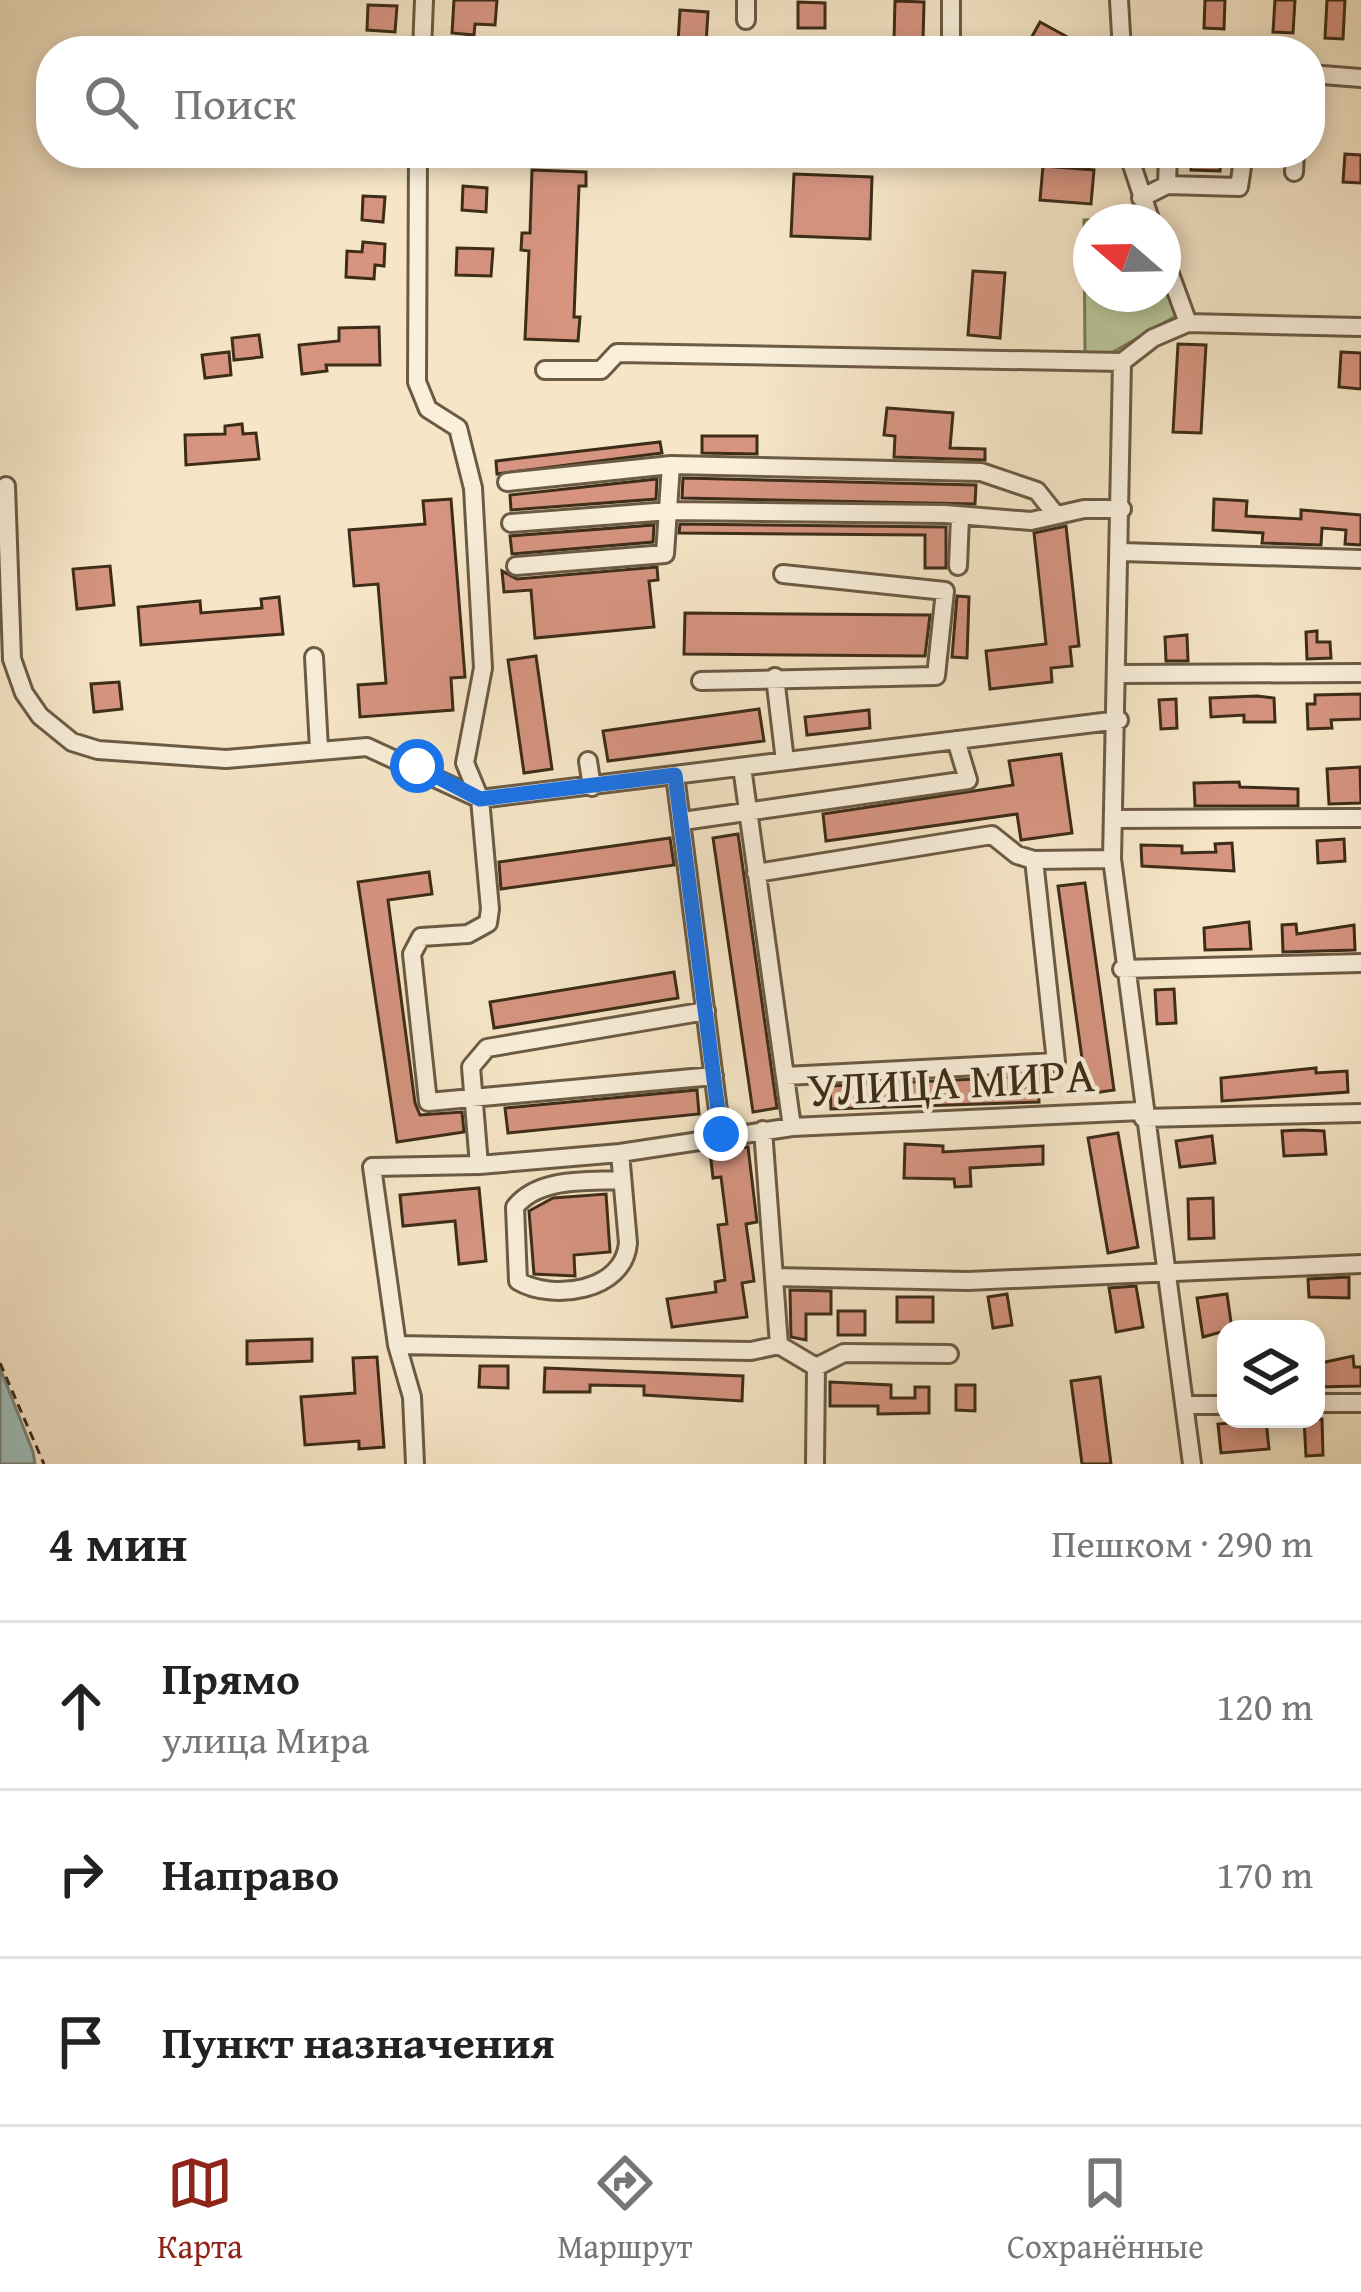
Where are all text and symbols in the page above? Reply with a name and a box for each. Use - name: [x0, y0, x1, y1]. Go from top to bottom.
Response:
- search box: [36, 36, 1325, 168]
- icon: search: [78, 69, 144, 135]
- text: Поиск: [174, 70, 296, 135]
- north arrow: [1073, 204, 1181, 312]
- route start: [390, 739, 444, 793]
- street label: УЛИЦА МИРА: [806, 1038, 1096, 1124]
- route end: [694, 1107, 748, 1161]
- map controls: [1217, 1320, 1325, 1428]
- button: layers: [1217, 1320, 1325, 1428]
- text: 4 мин: [48, 1505, 187, 1580]
- text: Пешком · 290 m: [1051, 1514, 1313, 1571]
- text: Прямо: [162, 1645, 300, 1710]
- icon: ahead: [48, 1673, 114, 1739]
- text: 120 m: [1216, 1677, 1313, 1734]
- text: улица Мира: [162, 1710, 369, 1767]
- icon: right: [48, 1841, 114, 1907]
- text: Направо: [162, 1841, 339, 1906]
- text: 170 m: [1216, 1845, 1313, 1902]
- icon: arrive: [48, 2009, 114, 2075]
- text: Пункт назначения: [162, 2009, 555, 2074]
- tab: Карта: [157, 2150, 243, 2270]
- tab: Маршрут: [557, 2150, 692, 2270]
- tab: Сохранённые: [1007, 2150, 1204, 2270]

